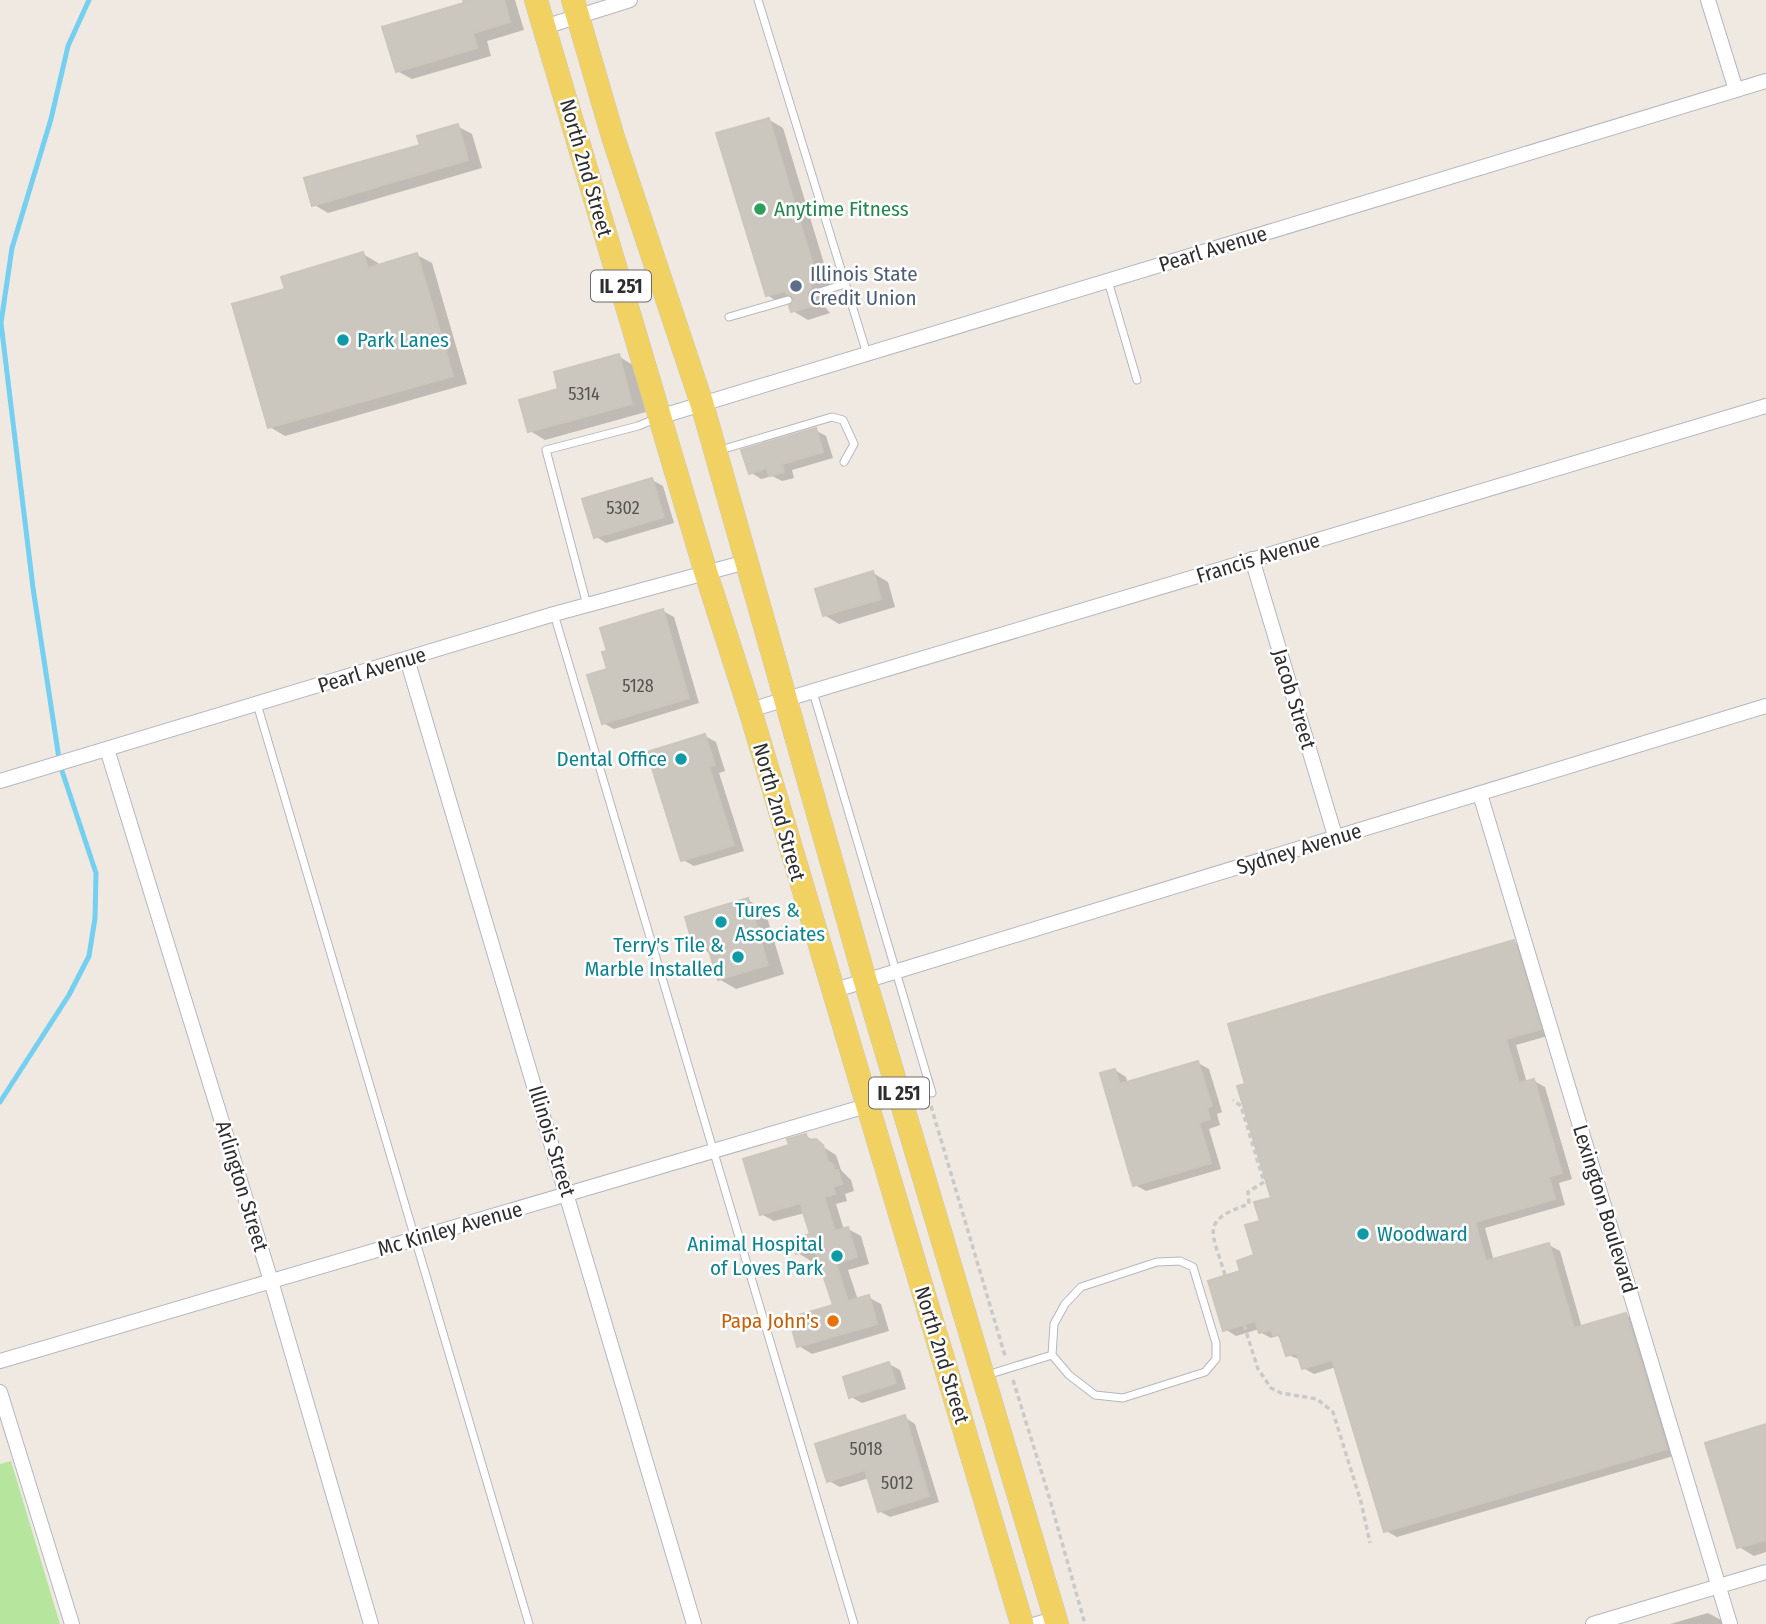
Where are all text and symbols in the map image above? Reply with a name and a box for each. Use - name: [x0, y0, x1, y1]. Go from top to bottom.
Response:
- street label: North 2nd Street: [554, 96, 618, 240]
- place label: Anytime Fitness: [774, 196, 909, 222]
- marker: Anytime Fitness: [752, 201, 768, 217]
- street label: Pearl Avenue: [1156, 220, 1270, 278]
- place label: Illinois State Credit Union: [810, 261, 918, 311]
- road number: IL 251: [591, 270, 651, 302]
- marker: Illinois State Credit Union: [788, 278, 804, 294]
- place label: Park Lanes: [357, 327, 449, 353]
- marker: Park Lanes: [335, 332, 351, 348]
- house number: 5314: [568, 383, 600, 405]
- house number: 5302: [606, 497, 640, 519]
- street label: Francis Avenue: [1193, 527, 1323, 589]
- street label: Pearl Avenue: [315, 641, 429, 699]
- street label: Jacob Street: [1266, 646, 1322, 752]
- house number: 5128: [622, 675, 654, 697]
- street label: North 2nd Street: [747, 740, 811, 884]
- place label: Dental Office: [557, 746, 667, 772]
- marker: Dental Office: [673, 751, 689, 767]
- street label: Sydney Avenue: [1233, 818, 1365, 880]
- place label: Tures & Associates: [735, 897, 825, 947]
- marker: Tures & Associates: [713, 914, 729, 930]
- place label: Terry's Tile & Marble Installed: [585, 932, 724, 982]
- marker: Terry's Tile & Marble Installed: [730, 949, 746, 965]
- road number: IL 251: [869, 1078, 929, 1108]
- street label: Illinois Street: [523, 1082, 581, 1200]
- street label: Arlington Street: [210, 1117, 274, 1255]
- street label: Lexington Boulevard: [1567, 1122, 1643, 1296]
- street label: Mc Kinley Avenue: [375, 1196, 525, 1262]
- place label: Woodward: [1377, 1221, 1468, 1247]
- marker: Woodward: [1355, 1226, 1371, 1242]
- place label: Animal Hospital of Loves Park: [687, 1231, 823, 1281]
- marker: Animal Hospital of Loves Park: [829, 1248, 845, 1264]
- street label: North 2nd Street: [909, 1283, 975, 1427]
- place label: Papa John's: [721, 1308, 819, 1334]
- marker: Papa John's: [825, 1313, 841, 1329]
- house number: 5018: [849, 1438, 883, 1460]
- house number: 5012: [881, 1472, 913, 1494]

